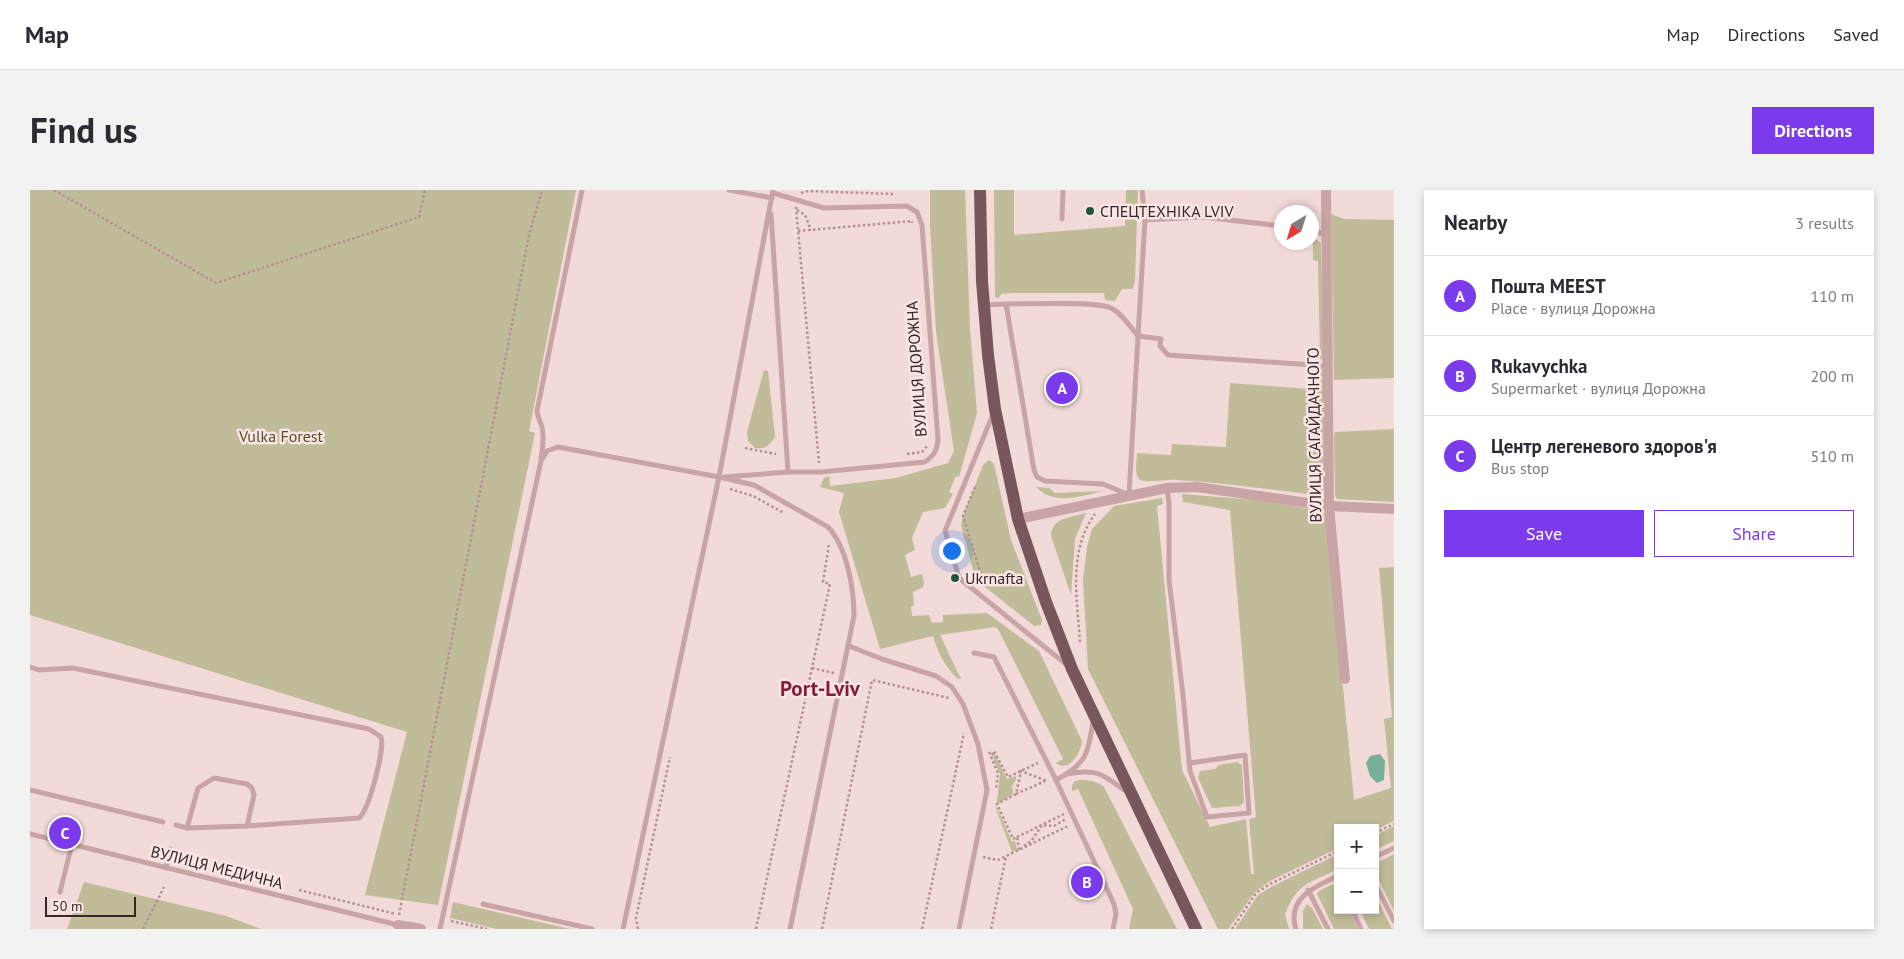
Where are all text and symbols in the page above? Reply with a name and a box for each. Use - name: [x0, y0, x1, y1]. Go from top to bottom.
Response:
- text: Map: [25, 19, 69, 50]
- text: Map: [1667, 23, 1699, 46]
- text: Directions: [1727, 23, 1805, 46]
- text: Saved: [1833, 23, 1879, 46]
- text: Find us: [30, 107, 138, 153]
- button: Directions: [1752, 107, 1874, 154]
- place label: СПЕЦТЕХНІКА LVIV: [1100, 201, 1234, 221]
- marker: СПЕЦТЕХНІКА LVIV: [1084, 205, 1096, 217]
- north arrow: [1274, 205, 1319, 250]
- text: Nearby: [1444, 209, 1507, 236]
- text: 3 results: [1795, 213, 1854, 233]
- text: Пошта MEEST: [1491, 274, 1606, 298]
- text: A: [1455, 286, 1465, 306]
- text: 110 m: [1811, 286, 1854, 306]
- text: Place · вулиця Дорожна: [1491, 298, 1656, 318]
- street label: ВУЛИЦЯ ДОРОЖНА: [901, 300, 931, 438]
- street label: ВУЛИЦЯ САГАЙДАЧНОГО: [1302, 347, 1326, 523]
- text: Rukavychka: [1491, 354, 1588, 378]
- text: B: [1455, 366, 1465, 386]
- text: 200 m: [1811, 366, 1854, 386]
- pin: A: [1046, 369, 1078, 407]
- text: Supermarket · вулиця Дорожна: [1491, 378, 1706, 398]
- park label: Vulka Forest: [238, 426, 324, 446]
- text: Центр легеневого здоров'я: [1491, 434, 1717, 458]
- text: C: [1456, 446, 1464, 466]
- text: 510 m: [1811, 446, 1854, 466]
- text: Bus stop: [1491, 458, 1549, 478]
- button: Save: [1444, 510, 1644, 557]
- button: Share: [1654, 510, 1854, 557]
- your location: [939, 538, 965, 564]
- place label: Ukrnafta: [965, 568, 1023, 588]
- marker: Ukrnafta: [949, 572, 961, 584]
- district label: Port-Lviv: [780, 675, 861, 702]
- pin: C: [49, 814, 81, 852]
- map controls: [1334, 824, 1379, 914]
- button: +: [1334, 824, 1379, 869]
- street label: ВУЛИЦЯ МЕДИЧНА: [149, 841, 286, 893]
- pin: B: [1071, 863, 1103, 901]
- button: −: [1334, 869, 1379, 914]
- scale bar: [45, 894, 136, 917]
- text: 50 m: [52, 897, 82, 915]

